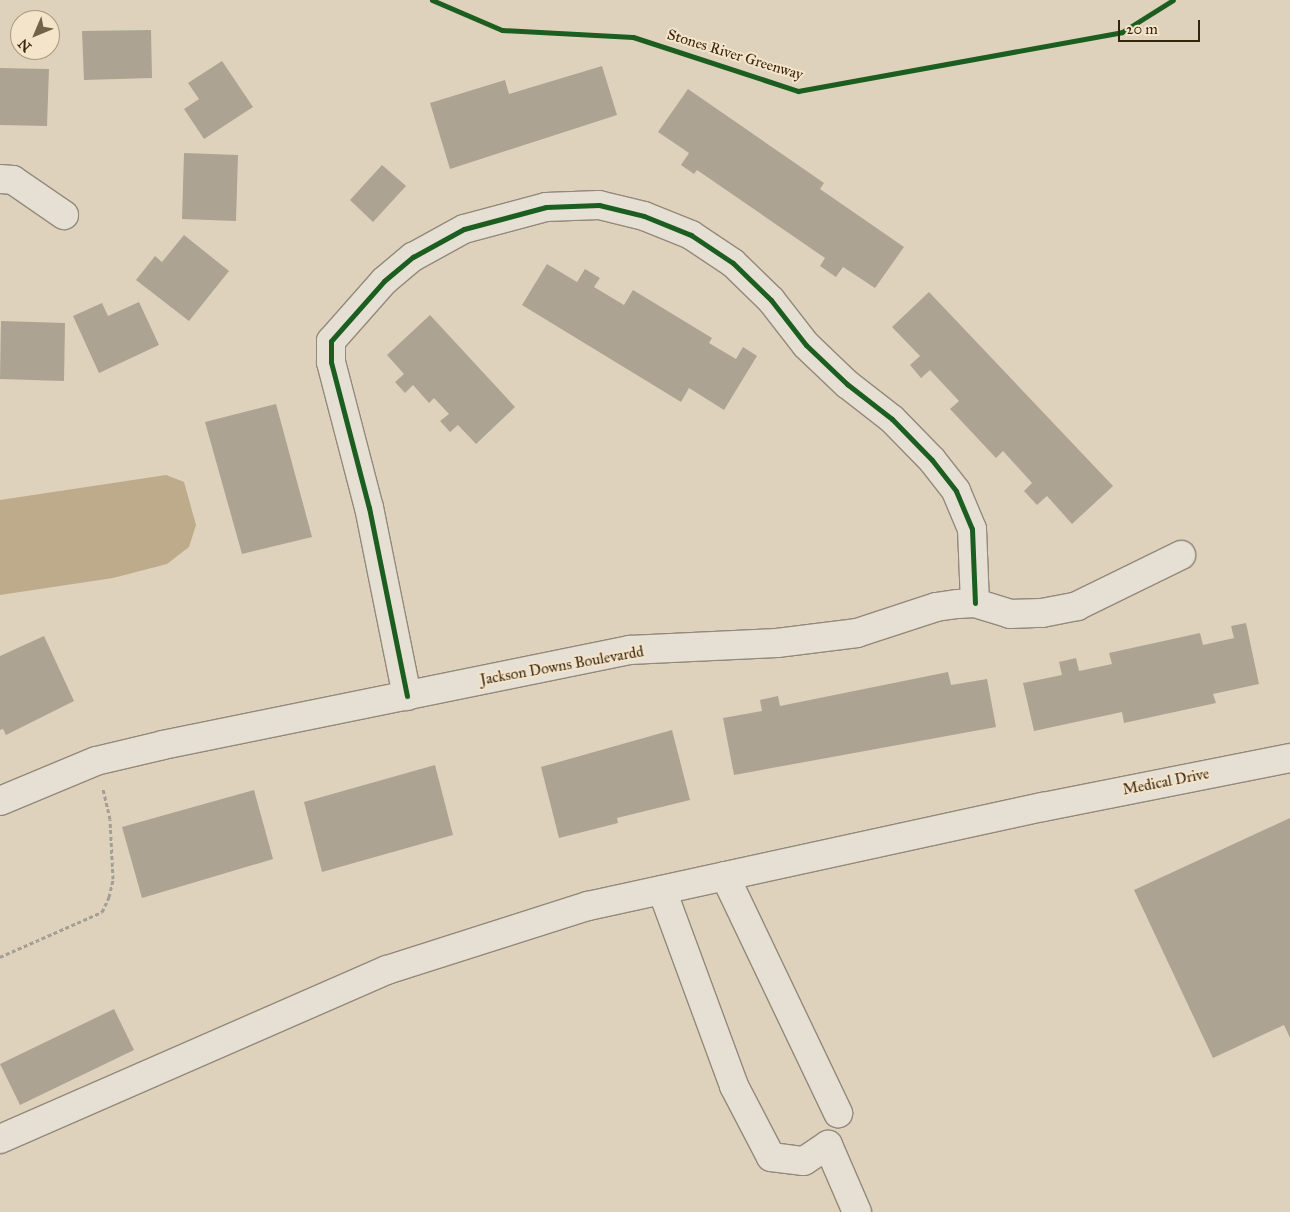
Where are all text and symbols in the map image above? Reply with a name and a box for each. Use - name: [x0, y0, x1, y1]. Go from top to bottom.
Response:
- north arrow: [10, 10, 60, 60]
- scale bar: [1120, 10, 1202, 42]
- text: 20 m: [1126, 20, 1158, 38]
- street label: Stones River Greenway: [665, 26, 805, 84]
- text: N: [15, 35, 35, 55]
- street label: Jackson Downs Boulevardd: [479, 643, 645, 689]
- street label: Medical Drive: [1121, 765, 1211, 799]

